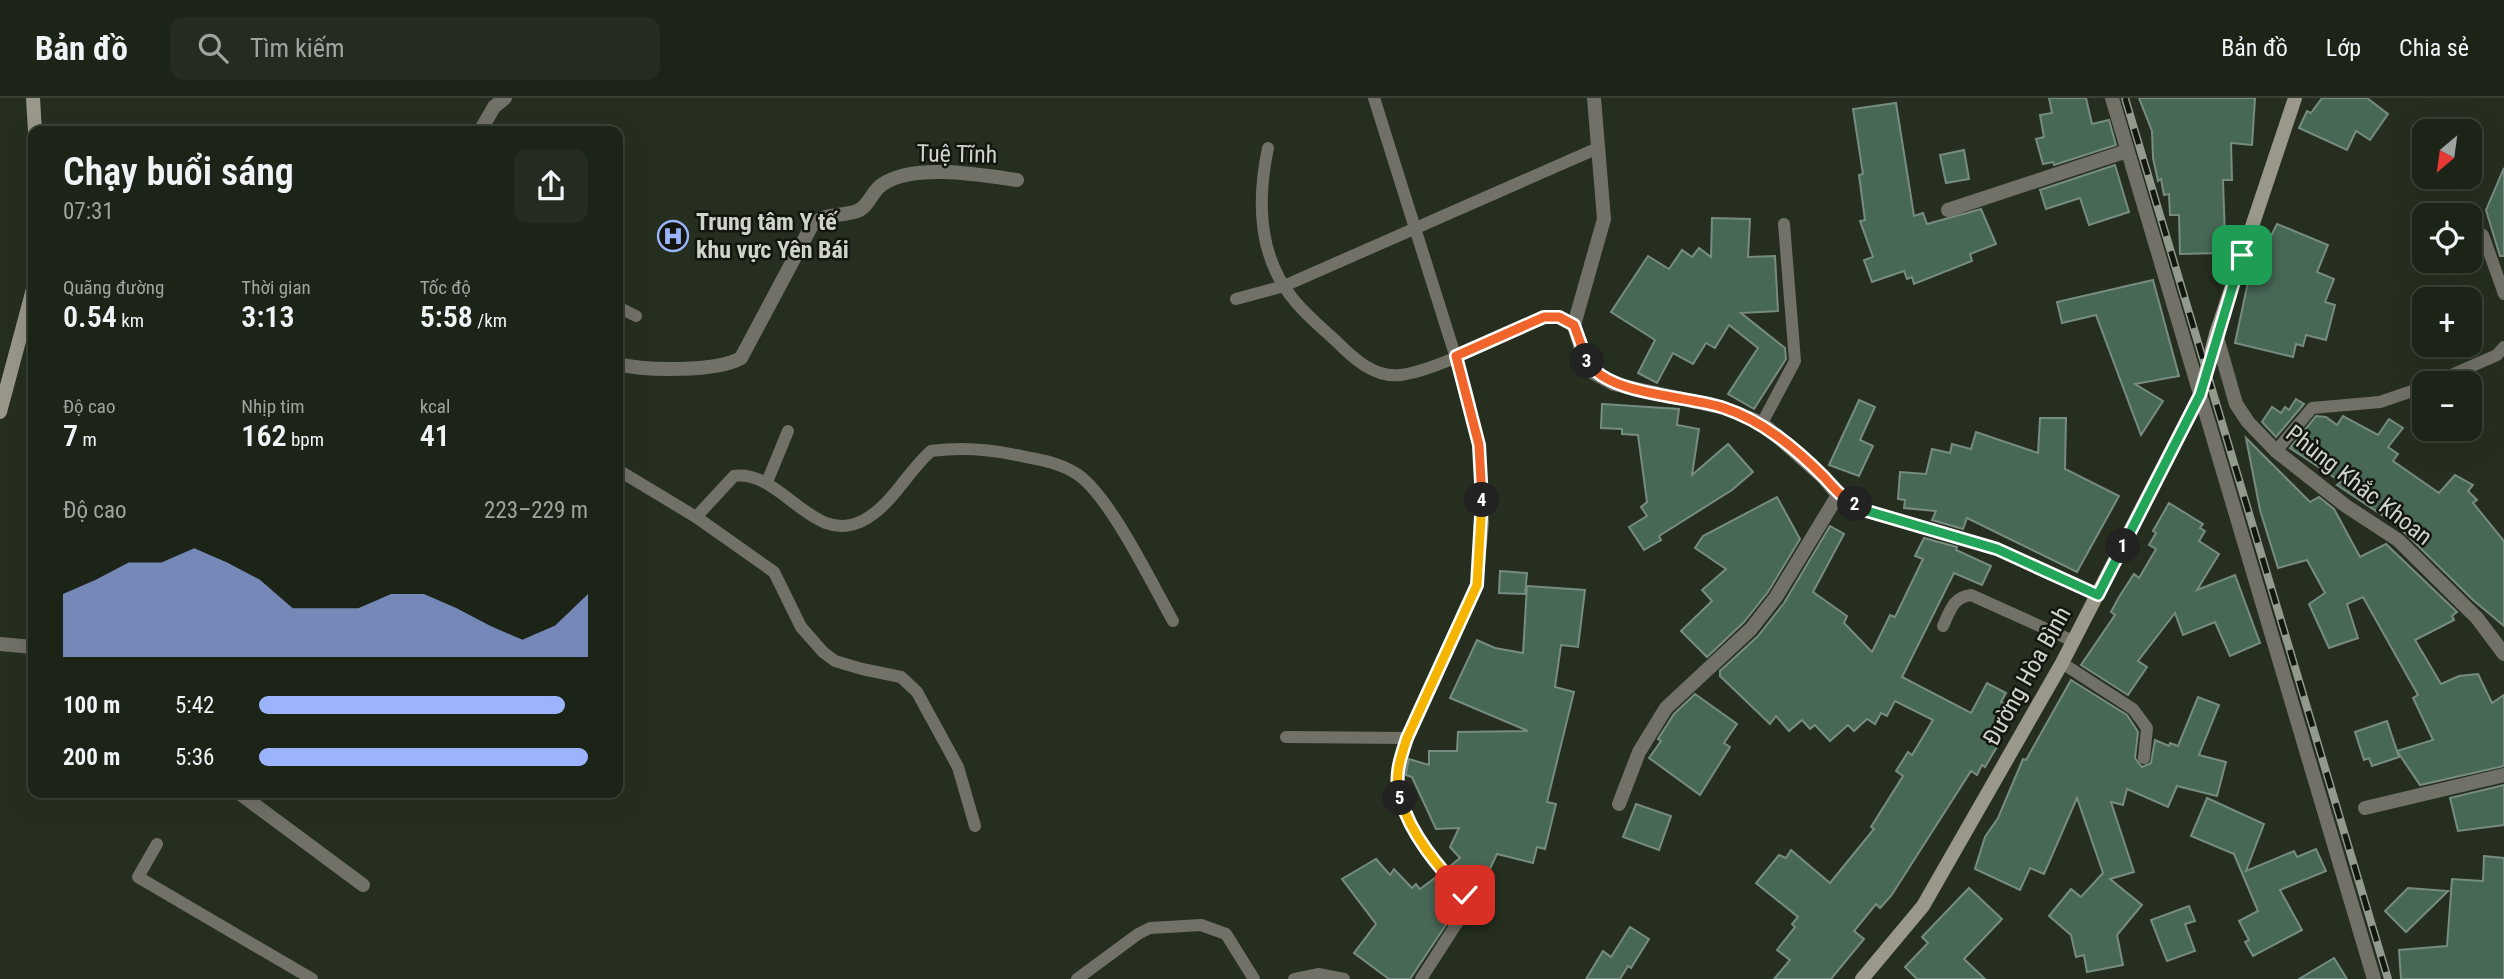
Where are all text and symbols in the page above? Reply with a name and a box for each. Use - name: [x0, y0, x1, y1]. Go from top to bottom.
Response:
- search box: [170, 17, 660, 80]
- text: Bản đồ: [35, 29, 128, 68]
- icon: search: [194, 29, 232, 67]
- text: Tìm kiếm: [250, 33, 345, 63]
- text: Bản đồ: [2221, 34, 2288, 62]
- text: Lớp: [2326, 34, 2361, 62]
- text: Chia sẻ: [2399, 34, 2469, 62]
- north arrow: [2412, 119, 2482, 189]
- map controls: [2412, 119, 2482, 441]
- street label: Tuệ Tĩnh: [916, 139, 998, 169]
- button: share: [514, 149, 588, 223]
- text: Chạy buổi sáng: [63, 150, 294, 194]
- text: 07:31: [63, 198, 114, 225]
- button: locate: [2412, 203, 2482, 273]
- place label: Trung tâm Y tế khu vực Yên Bái: [696, 208, 849, 264]
- hospital icon: Trung tâm Y tế khu vực Yên Bái: [656, 219, 690, 253]
- pin: [2212, 225, 2272, 285]
- icon: arrive: [2223, 236, 2261, 274]
- text: Quãng đường: [63, 276, 164, 299]
- text: Thời gian: [241, 276, 311, 299]
- text: Tốc độ: [420, 276, 471, 299]
- button: +: [2412, 287, 2482, 357]
- text: 0.54: [63, 299, 117, 334]
- text: 3:13: [241, 299, 295, 334]
- text: 5:58: [420, 299, 473, 334]
- text: km: [117, 309, 144, 332]
- text: /km: [473, 309, 507, 332]
- pin: 3: [1570, 344, 1604, 378]
- text: 3: [1582, 349, 1591, 372]
- button: −: [2412, 371, 2482, 441]
- text: Độ cao: [63, 395, 115, 418]
- text: Nhịp tim: [241, 395, 305, 418]
- text: kcal: [420, 395, 450, 418]
- text: 7: [63, 418, 78, 453]
- text: 162: [241, 418, 287, 453]
- text: 41: [420, 418, 450, 453]
- street label: Phùng Khắc Khoan: [2280, 419, 2438, 551]
- text: m: [78, 428, 97, 451]
- text: bpm: [287, 428, 324, 451]
- pin: 4: [1464, 482, 1500, 518]
- pin: 2: [1838, 486, 1872, 522]
- text: 4: [1477, 488, 1486, 511]
- text: 2: [1850, 492, 1859, 515]
- text: Độ cao: [63, 497, 126, 524]
- text: 223–229 m: [484, 497, 588, 524]
- pin: 1: [2106, 528, 2140, 564]
- text: 1: [2118, 534, 2127, 557]
- street label: Đường Hòa Bình: [1977, 602, 2077, 750]
- text: 100 m: [63, 692, 120, 719]
- text: 5:42: [175, 692, 214, 719]
- text: 200 m: [63, 744, 120, 771]
- text: 5:36: [175, 744, 214, 771]
- pin: 5: [1382, 780, 1418, 816]
- text: 5: [1395, 786, 1404, 809]
- pin: [1435, 865, 1495, 925]
- icon: check: [1446, 876, 1484, 914]

